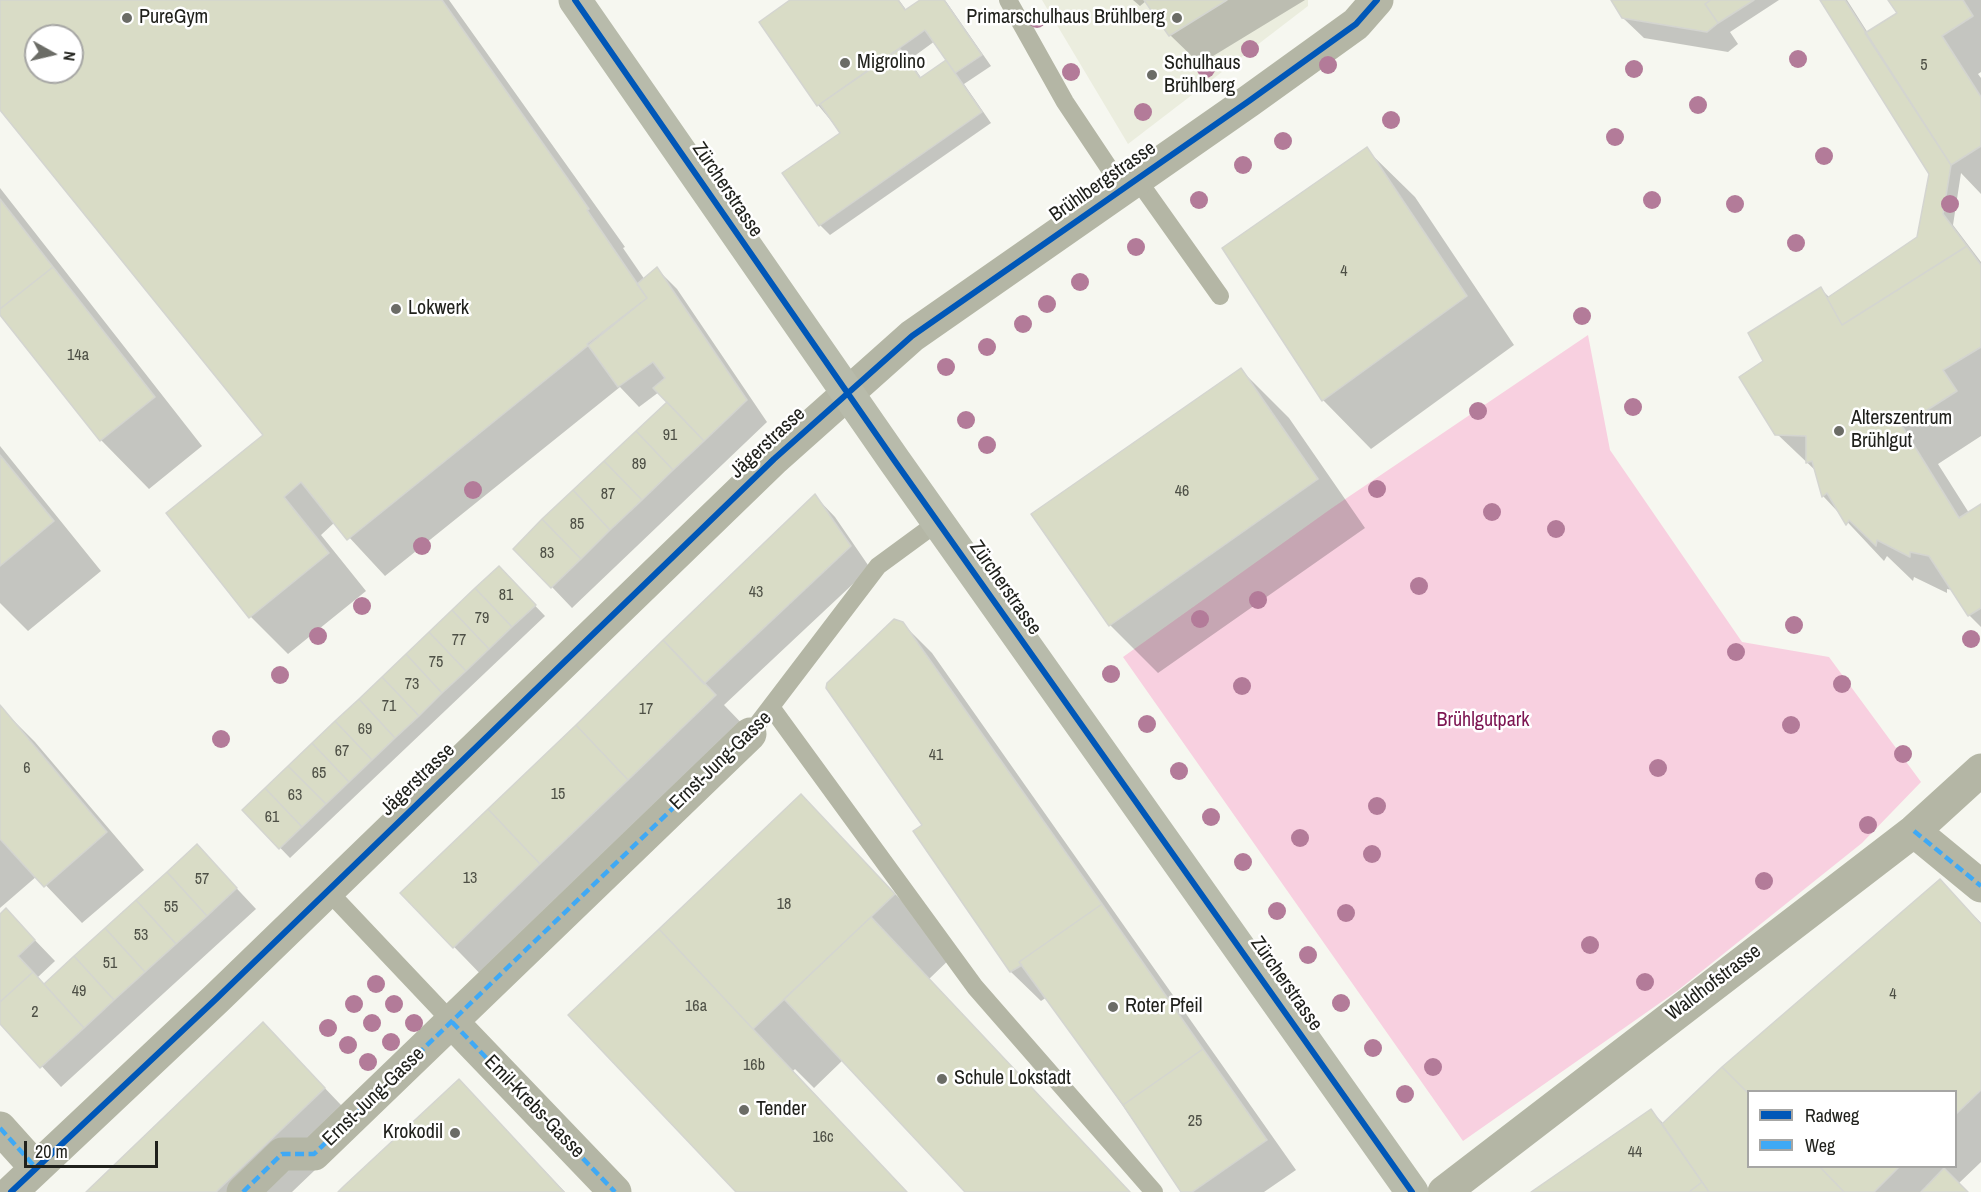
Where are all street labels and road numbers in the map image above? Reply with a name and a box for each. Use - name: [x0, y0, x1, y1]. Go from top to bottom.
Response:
- street label: Brühlbergstrasse: [1045, 137, 1161, 227]
- street label: Zürcherstrasse: [686, 138, 768, 242]
- street label: Jägerstrasse: [725, 402, 811, 484]
- street label: Zürcherstrasse: [964, 536, 1046, 640]
- street label: Ernst-Jung-Gasse: [665, 706, 777, 816]
- street label: Jägerstrasse: [376, 739, 460, 821]
- street label: Zürcherstrasse: [1245, 932, 1327, 1036]
- street label: Waldhofstrasse: [1662, 940, 1766, 1026]
- street label: Ernst-Jung-Gasse: [318, 1042, 430, 1152]
- street label: Emil-Krebs-Gasse: [479, 1050, 589, 1164]

